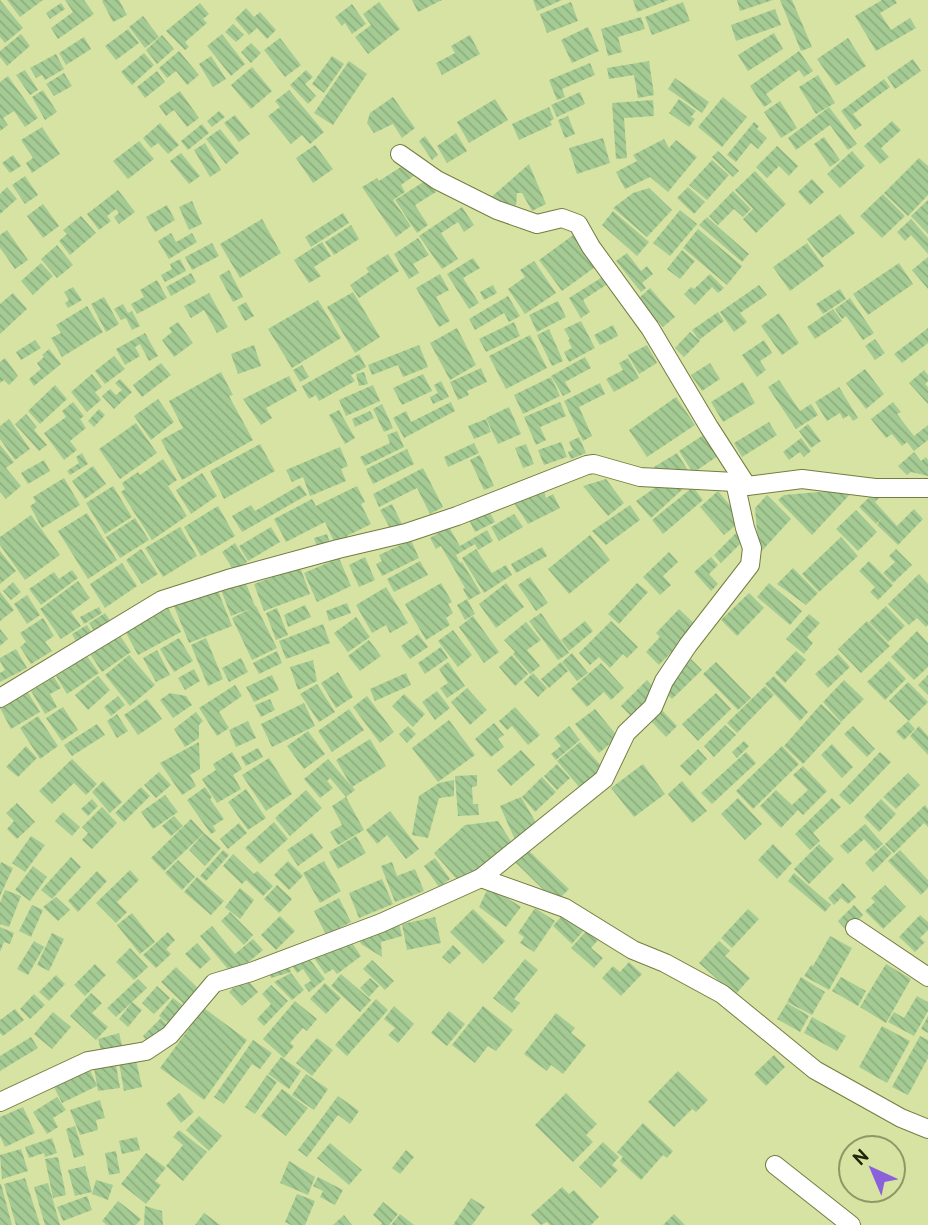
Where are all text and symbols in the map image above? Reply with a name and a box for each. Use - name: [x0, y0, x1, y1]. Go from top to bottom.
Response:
- north arrow: [837, 1134, 907, 1204]
- text: N: [848, 1145, 875, 1172]

